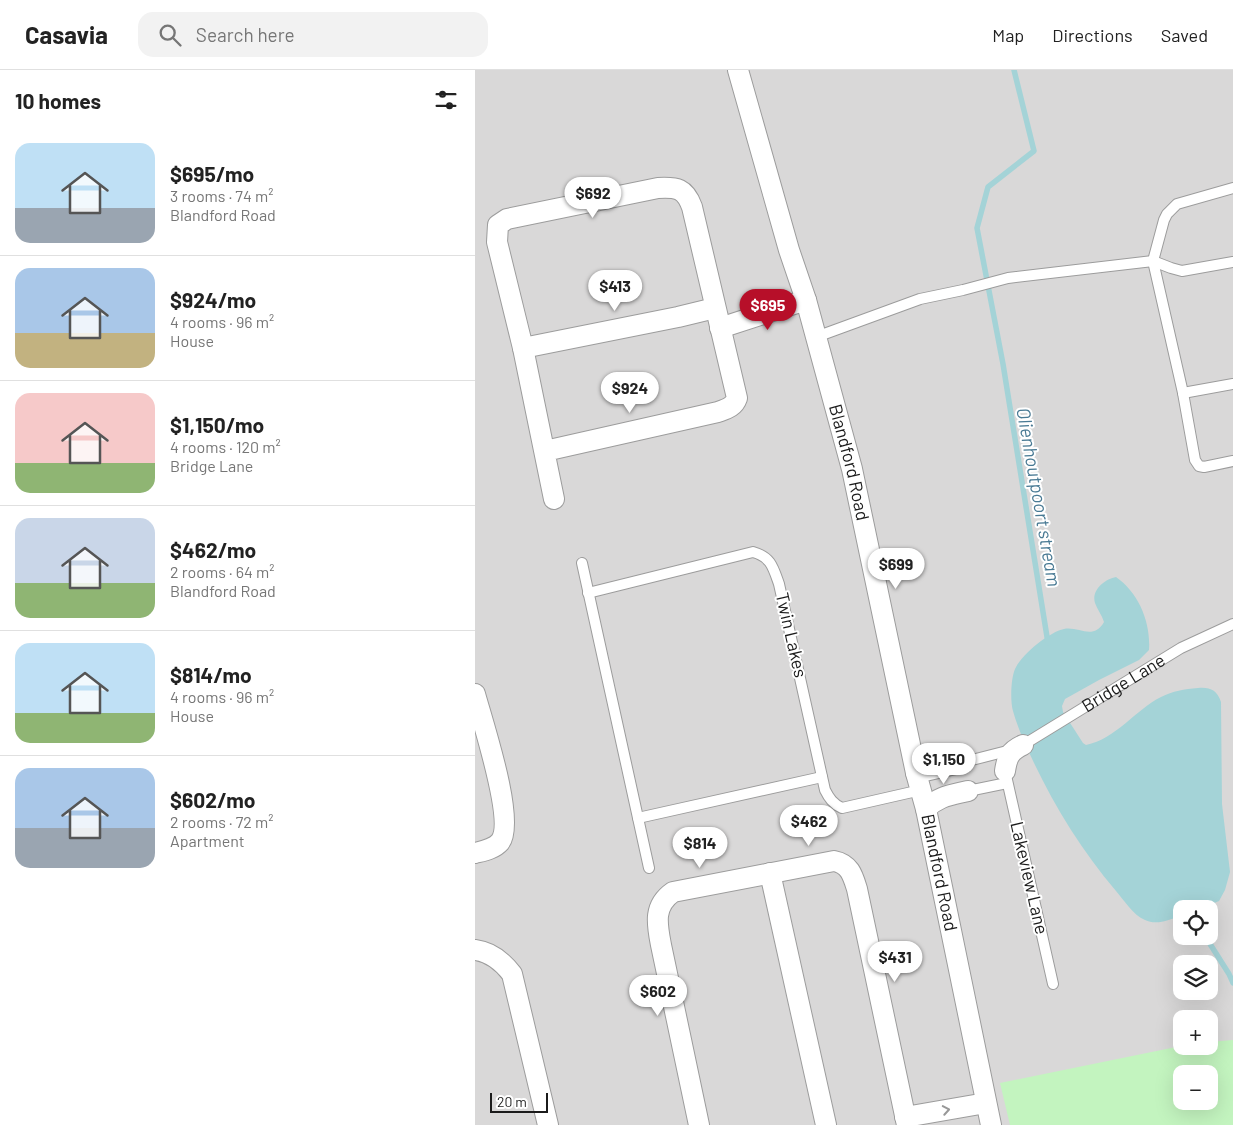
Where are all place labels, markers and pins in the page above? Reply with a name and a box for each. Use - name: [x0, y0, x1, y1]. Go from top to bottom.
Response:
- pin: $692: [563, 176, 623, 219]
- pin: $413: [585, 270, 645, 312]
- pin: $695: [738, 288, 798, 331]
- pin: $924: [600, 372, 660, 414]
- pin: $699: [866, 548, 926, 590]
- pin: $1,150: [903, 742, 985, 785]
- pin: $462: [779, 804, 839, 847]
- pin: $814: [670, 826, 730, 869]
- pin: $431: [865, 940, 925, 983]
- pin: $602: [628, 974, 688, 1017]

